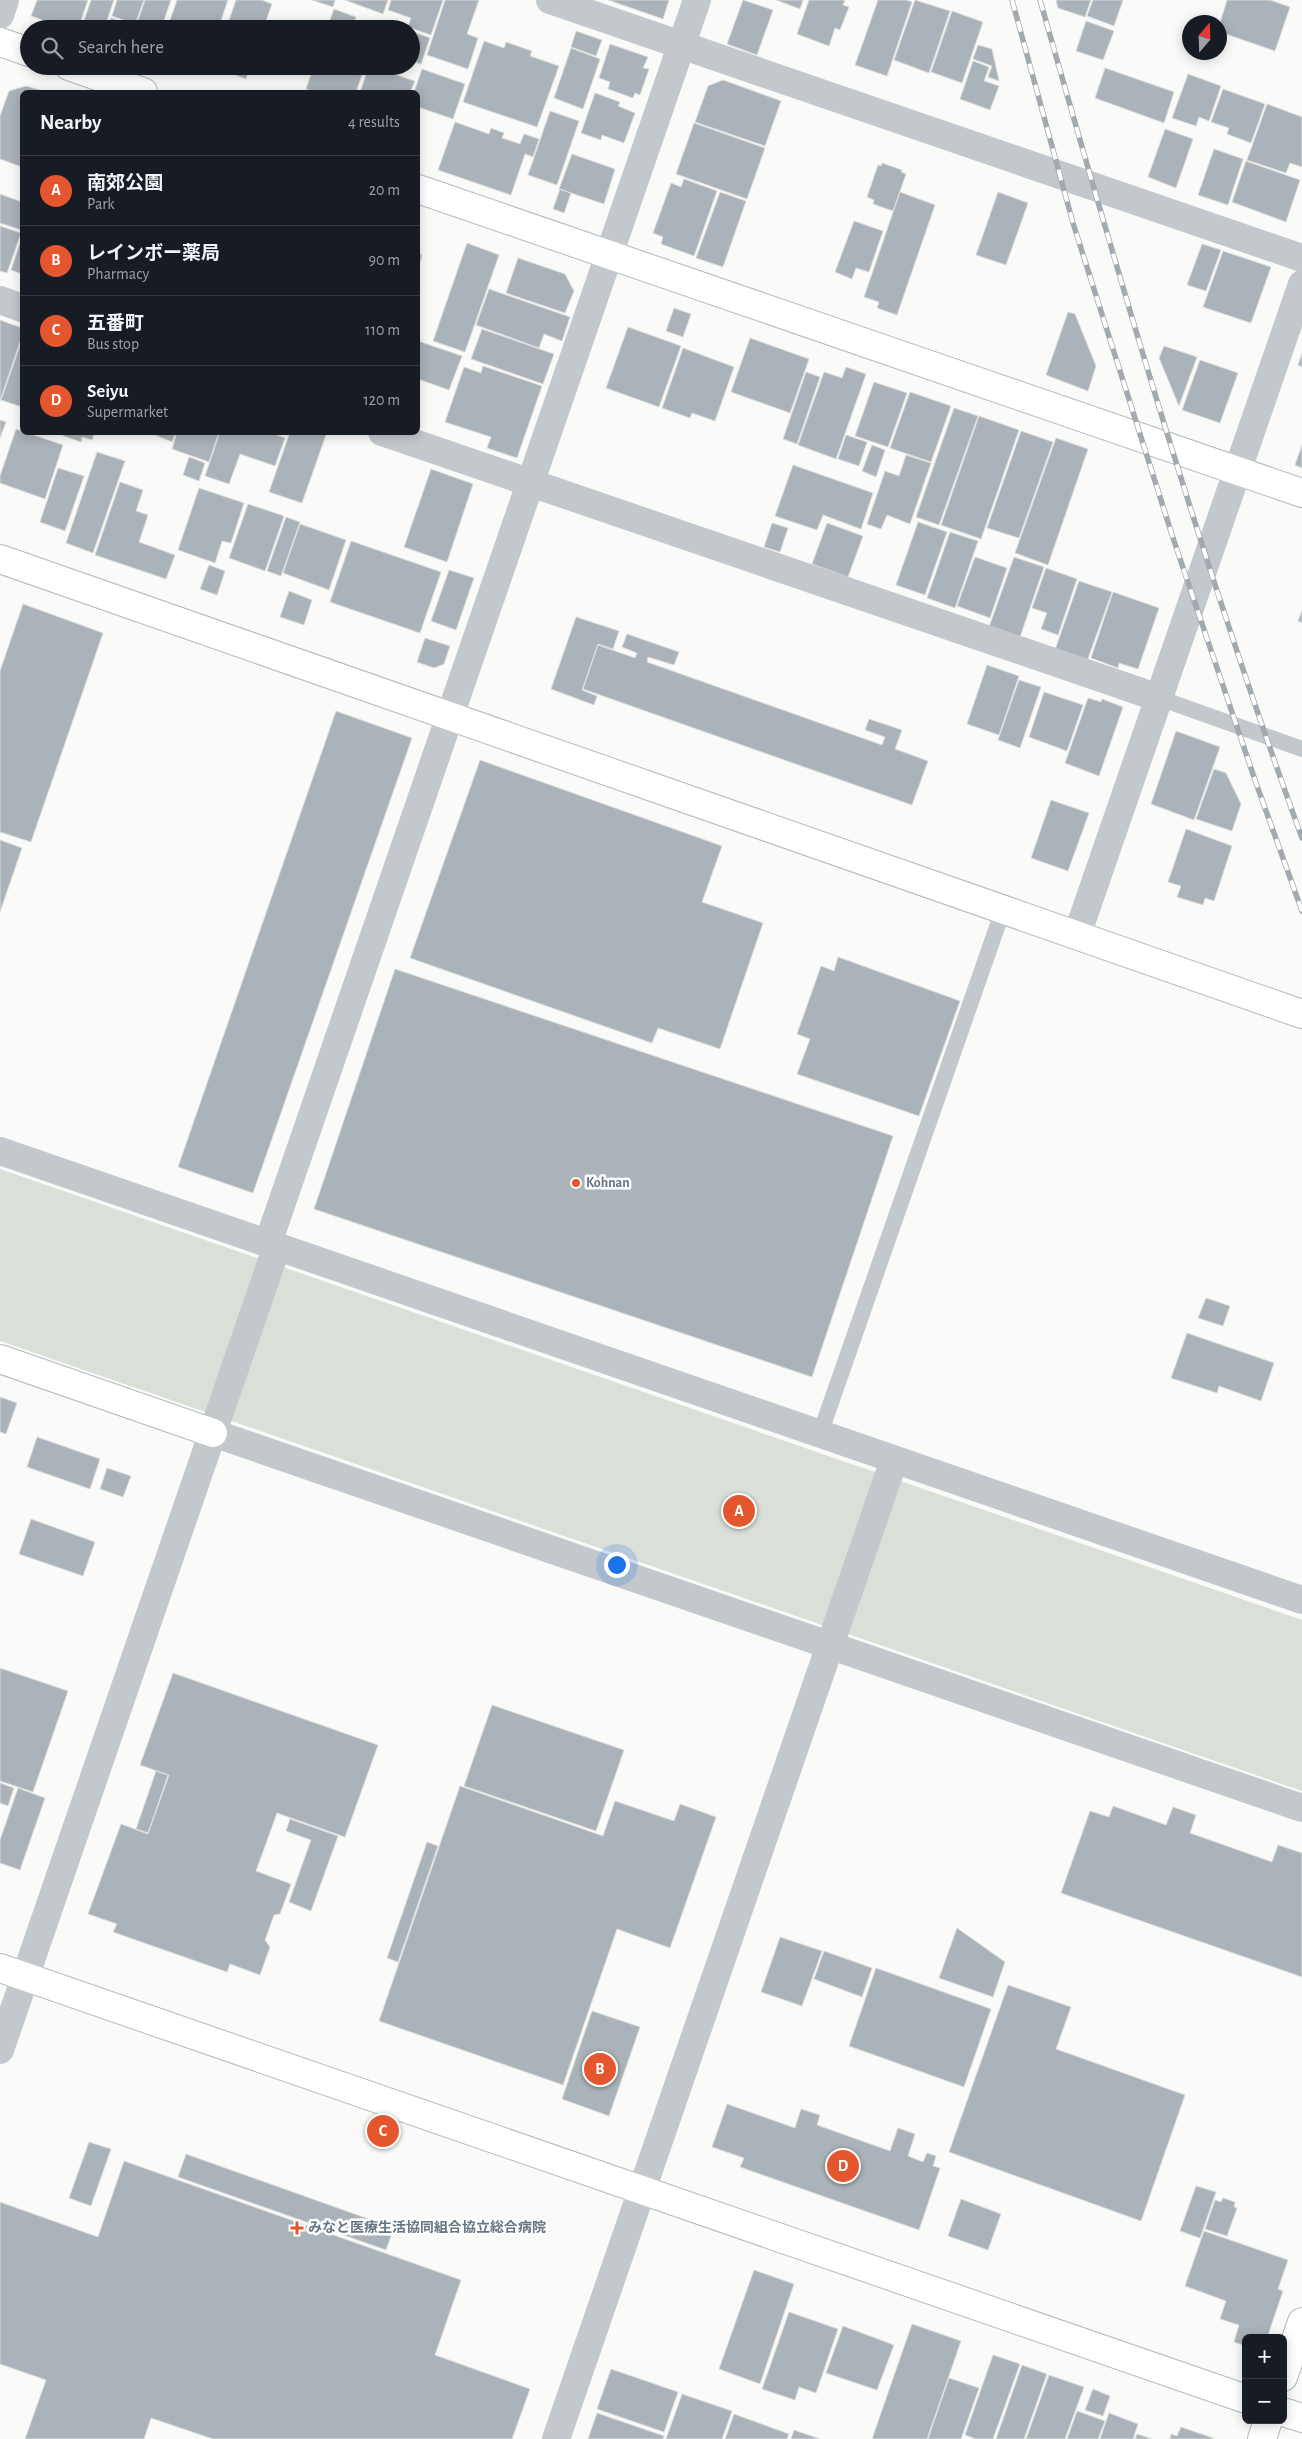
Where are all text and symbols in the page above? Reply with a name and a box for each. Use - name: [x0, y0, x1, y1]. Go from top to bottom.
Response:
- north arrow: [1182, 15, 1227, 60]
- search box: [20, 20, 420, 75]
- icon: search: [38, 34, 66, 62]
- text: Search here: [78, 38, 164, 57]
- text: Nearby: [40, 112, 101, 133]
- text: 4 results: [348, 114, 400, 130]
- text: 南郊公園: [87, 174, 163, 193]
- text: A: [51, 182, 61, 198]
- text: 20 m: [369, 182, 400, 198]
- text: Park: [87, 196, 115, 212]
- text: レインボー薬局: [87, 244, 220, 263]
- text: B: [51, 252, 61, 268]
- text: 90 m: [369, 252, 400, 268]
- text: Pharmacy: [87, 266, 149, 282]
- text: 五番町: [87, 314, 144, 333]
- text: C: [52, 322, 60, 338]
- text: 110 m: [365, 322, 400, 338]
- text: Bus stop: [87, 336, 139, 352]
- text: Seiyu: [87, 382, 129, 401]
- text: D: [51, 392, 61, 408]
- text: 120 m: [363, 392, 400, 408]
- text: Supermarket: [87, 404, 168, 420]
- place label: Kohnan: [586, 1176, 630, 1190]
- marker: Kohnan: [570, 1177, 582, 1189]
- pin: A: [723, 1492, 755, 1530]
- your location: [604, 1552, 630, 1578]
- pin: B: [584, 2050, 616, 2088]
- pin: C: [367, 2112, 399, 2150]
- pin: D: [827, 2147, 859, 2185]
- place label: みなと医療生活協同組合協立総合病院: [308, 2219, 546, 2235]
- marker: みなと医療生活協同組合協立総合病院: [290, 2221, 304, 2235]
- map controls: [1242, 2334, 1287, 2424]
- button: +: [1242, 2334, 1287, 2379]
- button: −: [1242, 2379, 1287, 2424]

